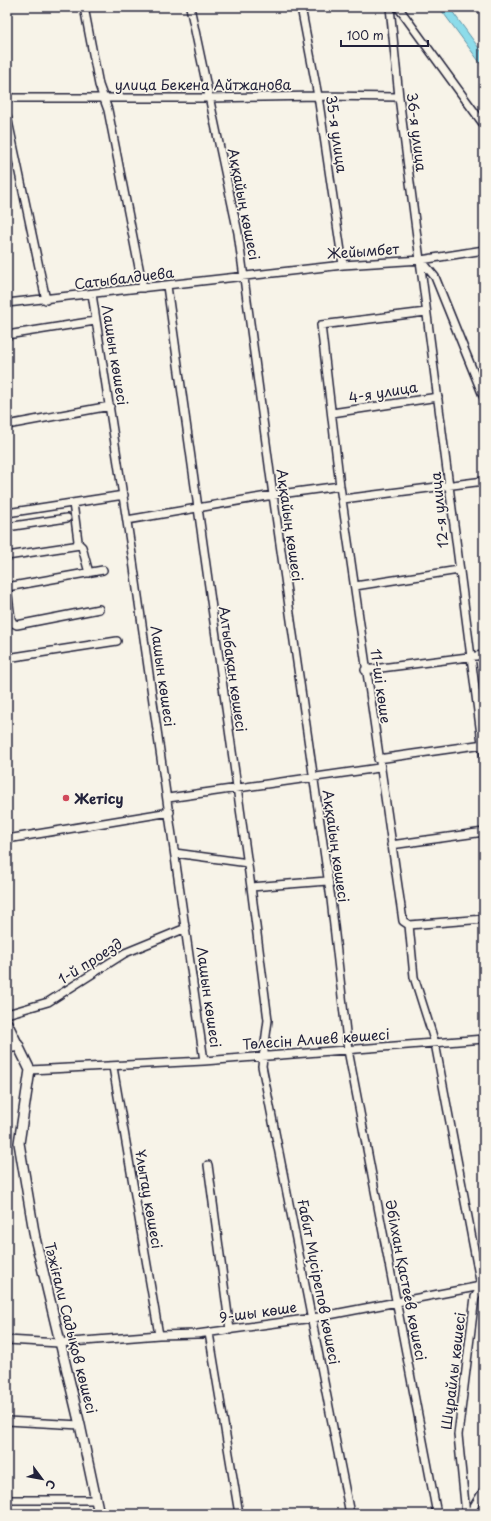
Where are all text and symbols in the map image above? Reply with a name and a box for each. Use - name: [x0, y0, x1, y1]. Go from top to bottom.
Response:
- scale bar: [341, 22, 428, 48]
- text: 100 m: [347, 26, 384, 44]
- street label: улица Бекена Айтжанова: [115, 74, 291, 95]
- street label: 36-я улица: [402, 91, 432, 173]
- street label: 35-я улица: [321, 94, 353, 174]
- street label: Аққайың көшесі: [223, 146, 265, 262]
- street label: Жейымбет: [326, 238, 400, 264]
- street label: Сатыбалдиева: [73, 261, 175, 295]
- street label: Лашын көшесі: [97, 303, 133, 407]
- street label: 4-я улица: [347, 376, 419, 408]
- street label: Аққайың көшесі: [272, 467, 308, 583]
- street label: 12-я улица: [425, 471, 453, 549]
- street label: Алтыбақан көшесі: [214, 605, 252, 733]
- street label: Лашын көшесі: [146, 624, 180, 728]
- street label: 11-ші көше: [365, 647, 397, 725]
- place label: Жетісу: [74, 788, 123, 809]
- street label: Аққайың көшесі: [318, 788, 354, 904]
- marker: Жетісу: [61, 793, 71, 803]
- street label: 1-й проезд: [54, 933, 126, 989]
- street label: Лашын көшесі: [192, 945, 226, 1049]
- street label: Төлесін Алиев көшесі: [242, 1023, 390, 1055]
- street label: Ұлытау көшесi: [130, 1148, 168, 1250]
- street label: Ғабит Мүсірепов көшесi: [293, 1198, 345, 1366]
- street label: Әбілхан Қастеев көшесi: [380, 1198, 432, 1362]
- street label: Тәжіғали Садықов көшесі: [40, 1240, 102, 1416]
- street label: 9-шы көше: [218, 1296, 298, 1328]
- street label: Шұрайлы көшесі: [435, 1311, 471, 1431]
- north arrow: [22, 1459, 62, 1499]
- text: С: [42, 1477, 60, 1493]

